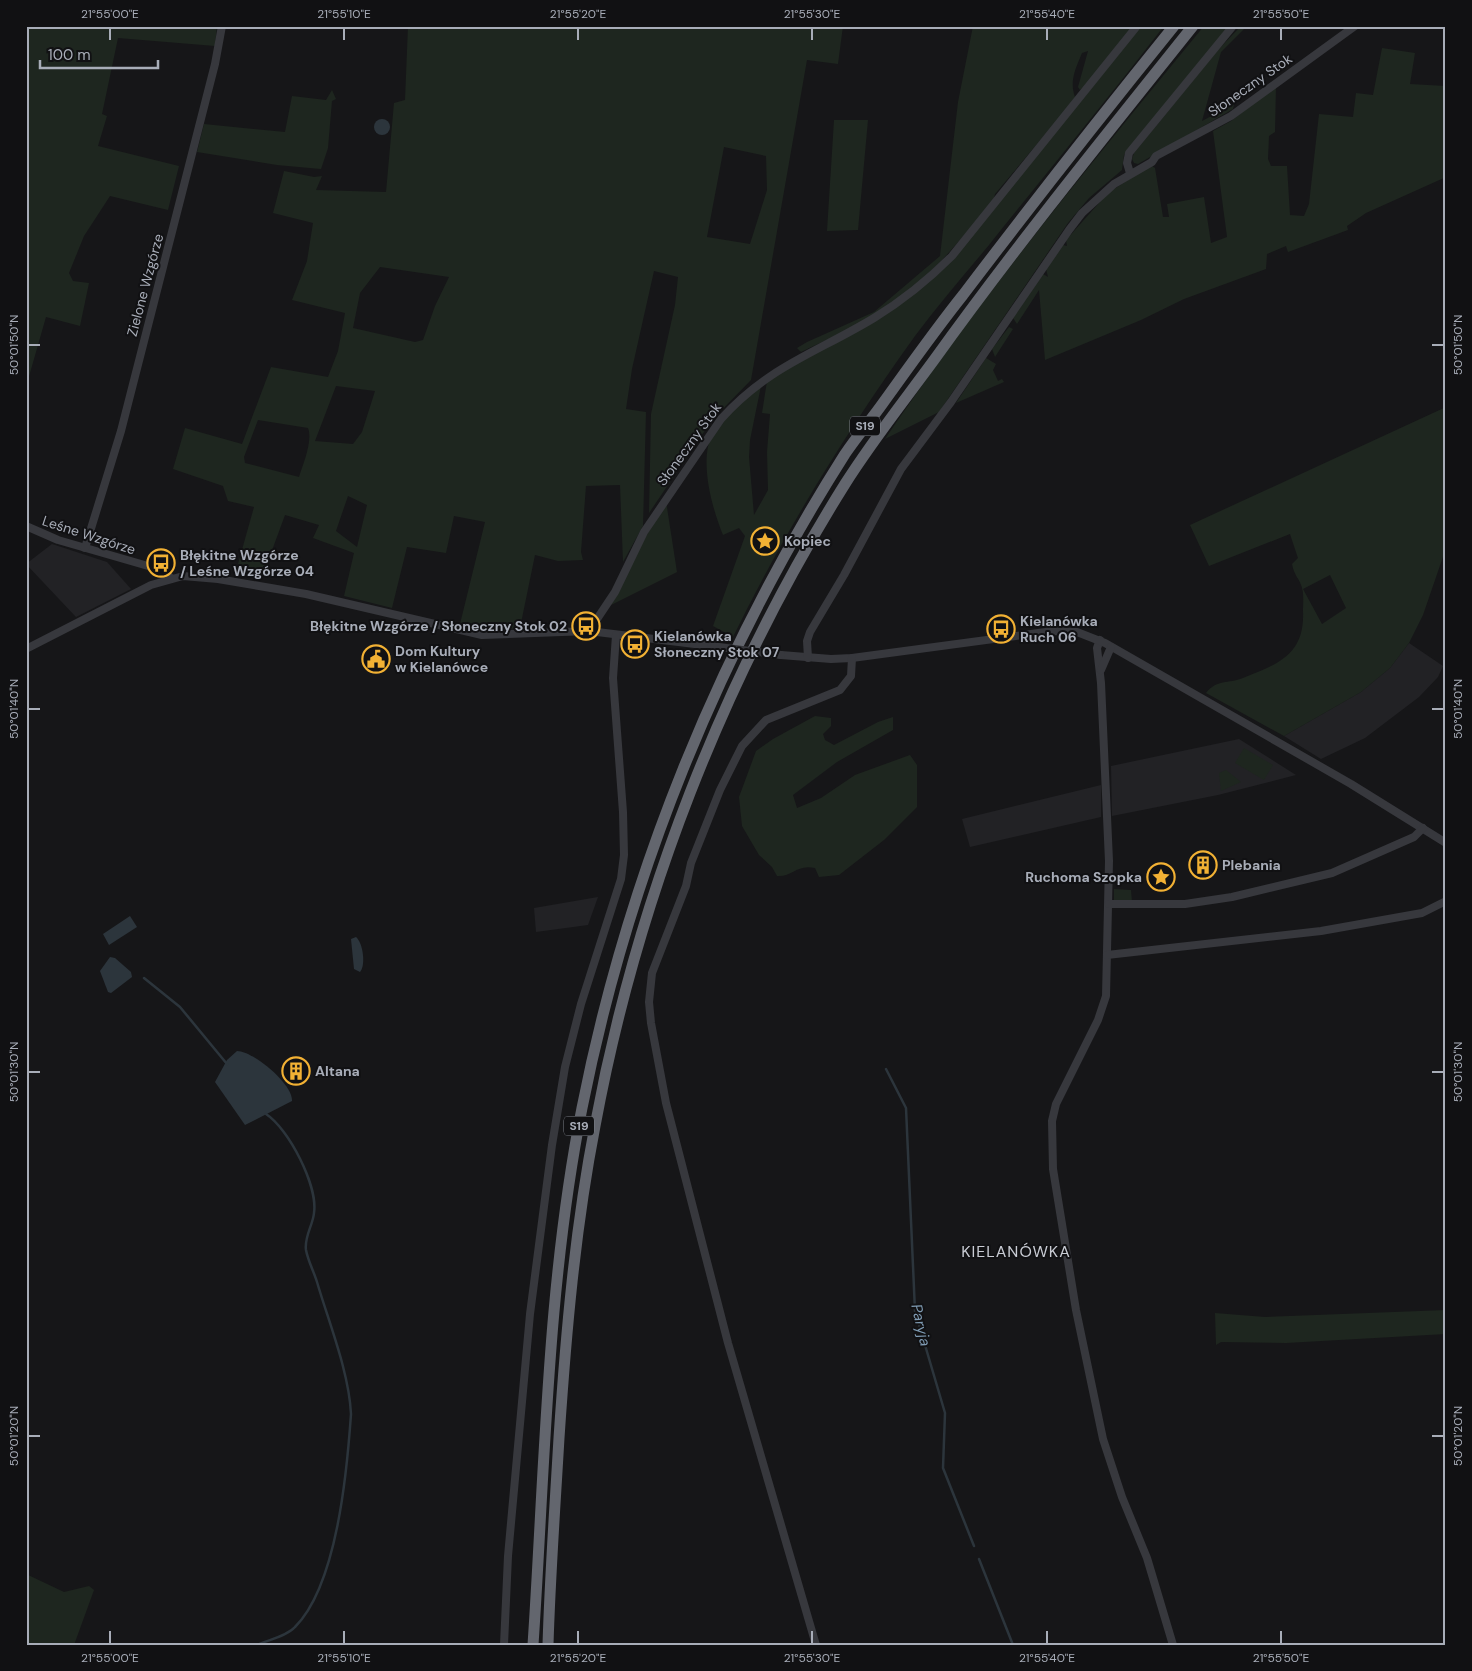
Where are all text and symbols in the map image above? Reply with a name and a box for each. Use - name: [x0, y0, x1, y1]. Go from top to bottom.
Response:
- text: 21°55'00"E: [81, 6, 139, 22]
- text: 21°55'10"E: [317, 6, 371, 22]
- text: 21°55'20"E: [550, 6, 606, 22]
- text: 21°55'30"E: [784, 6, 841, 22]
- text: 21°55'40"E: [1019, 6, 1075, 22]
- text: 21°55'50"E: [1253, 6, 1309, 22]
- scale bar: [40, 38, 158, 70]
- text: 100 m: [48, 45, 91, 65]
- street label: Słoneczny Stok: [1205, 49, 1295, 121]
- street label: Zielone Wzgórze: [123, 232, 167, 338]
- text: 50°01'50"N: [6, 315, 22, 375]
- text: 50°01'50"N: [1450, 315, 1466, 375]
- street label: Słoneczny Stok: [653, 399, 725, 489]
- road number: S19: [850, 416, 880, 436]
- street label: Leśne Wzgórze: [40, 511, 138, 559]
- place icon: Kopiec: [750, 526, 780, 556]
- place label: Kopiec: [784, 532, 831, 550]
- place label: Błękitne Wzgórze / Leśne Wzgórze 04: [180, 546, 314, 580]
- bus stop icon: Błękitne Wzgórze / Leśne Wzgórze 04: [146, 548, 176, 578]
- bus stop icon: Błękitne Wzgórze / Słoneczny Stok 02: [571, 611, 601, 641]
- place label: Kielanówka Ruch 06: [1020, 612, 1098, 646]
- bus stop icon: Kielanówka Ruch 06: [986, 614, 1016, 644]
- place label: Błękitne Wzgórze / Słoneczny Stok 02: [310, 617, 567, 635]
- place label: Kielanówka Słoneczny Stok 07: [654, 627, 780, 661]
- bus stop icon: Kielanówka Słoneczny Stok 07: [620, 629, 650, 659]
- place label: Dom Kultury w Kielanówce: [395, 642, 488, 676]
- public building icon: Dom Kultury w Kielanówce: [361, 644, 391, 674]
- text: 50°01'40"N: [6, 679, 22, 739]
- text: 50°01'40"N: [1450, 679, 1466, 739]
- building icon: Plebania: [1188, 850, 1218, 880]
- place label: Plebania: [1222, 856, 1281, 874]
- place icon: Ruchoma Szopka: [1146, 862, 1176, 892]
- place label: Ruchoma Szopka: [1025, 868, 1142, 886]
- text: 50°01'30"N: [6, 1042, 22, 1102]
- text: 50°01'30"N: [1450, 1042, 1466, 1102]
- building icon: Altana: [281, 1056, 311, 1086]
- place label: Altana: [315, 1062, 360, 1080]
- road number: S19: [564, 1116, 594, 1136]
- district label: KIELANÓWKA: [961, 1241, 1071, 1262]
- water label: Paryja: [906, 1302, 936, 1348]
- text: 50°01'20"N: [6, 1406, 22, 1466]
- text: 50°01'20"N: [1450, 1406, 1466, 1466]
- text: 21°55'00"E: [81, 1650, 139, 1666]
- text: 21°55'10"E: [317, 1650, 371, 1666]
- text: 21°55'20"E: [550, 1650, 606, 1666]
- text: 21°55'30"E: [784, 1650, 841, 1666]
- text: 21°55'40"E: [1019, 1650, 1075, 1666]
- text: 21°55'50"E: [1253, 1650, 1309, 1666]

